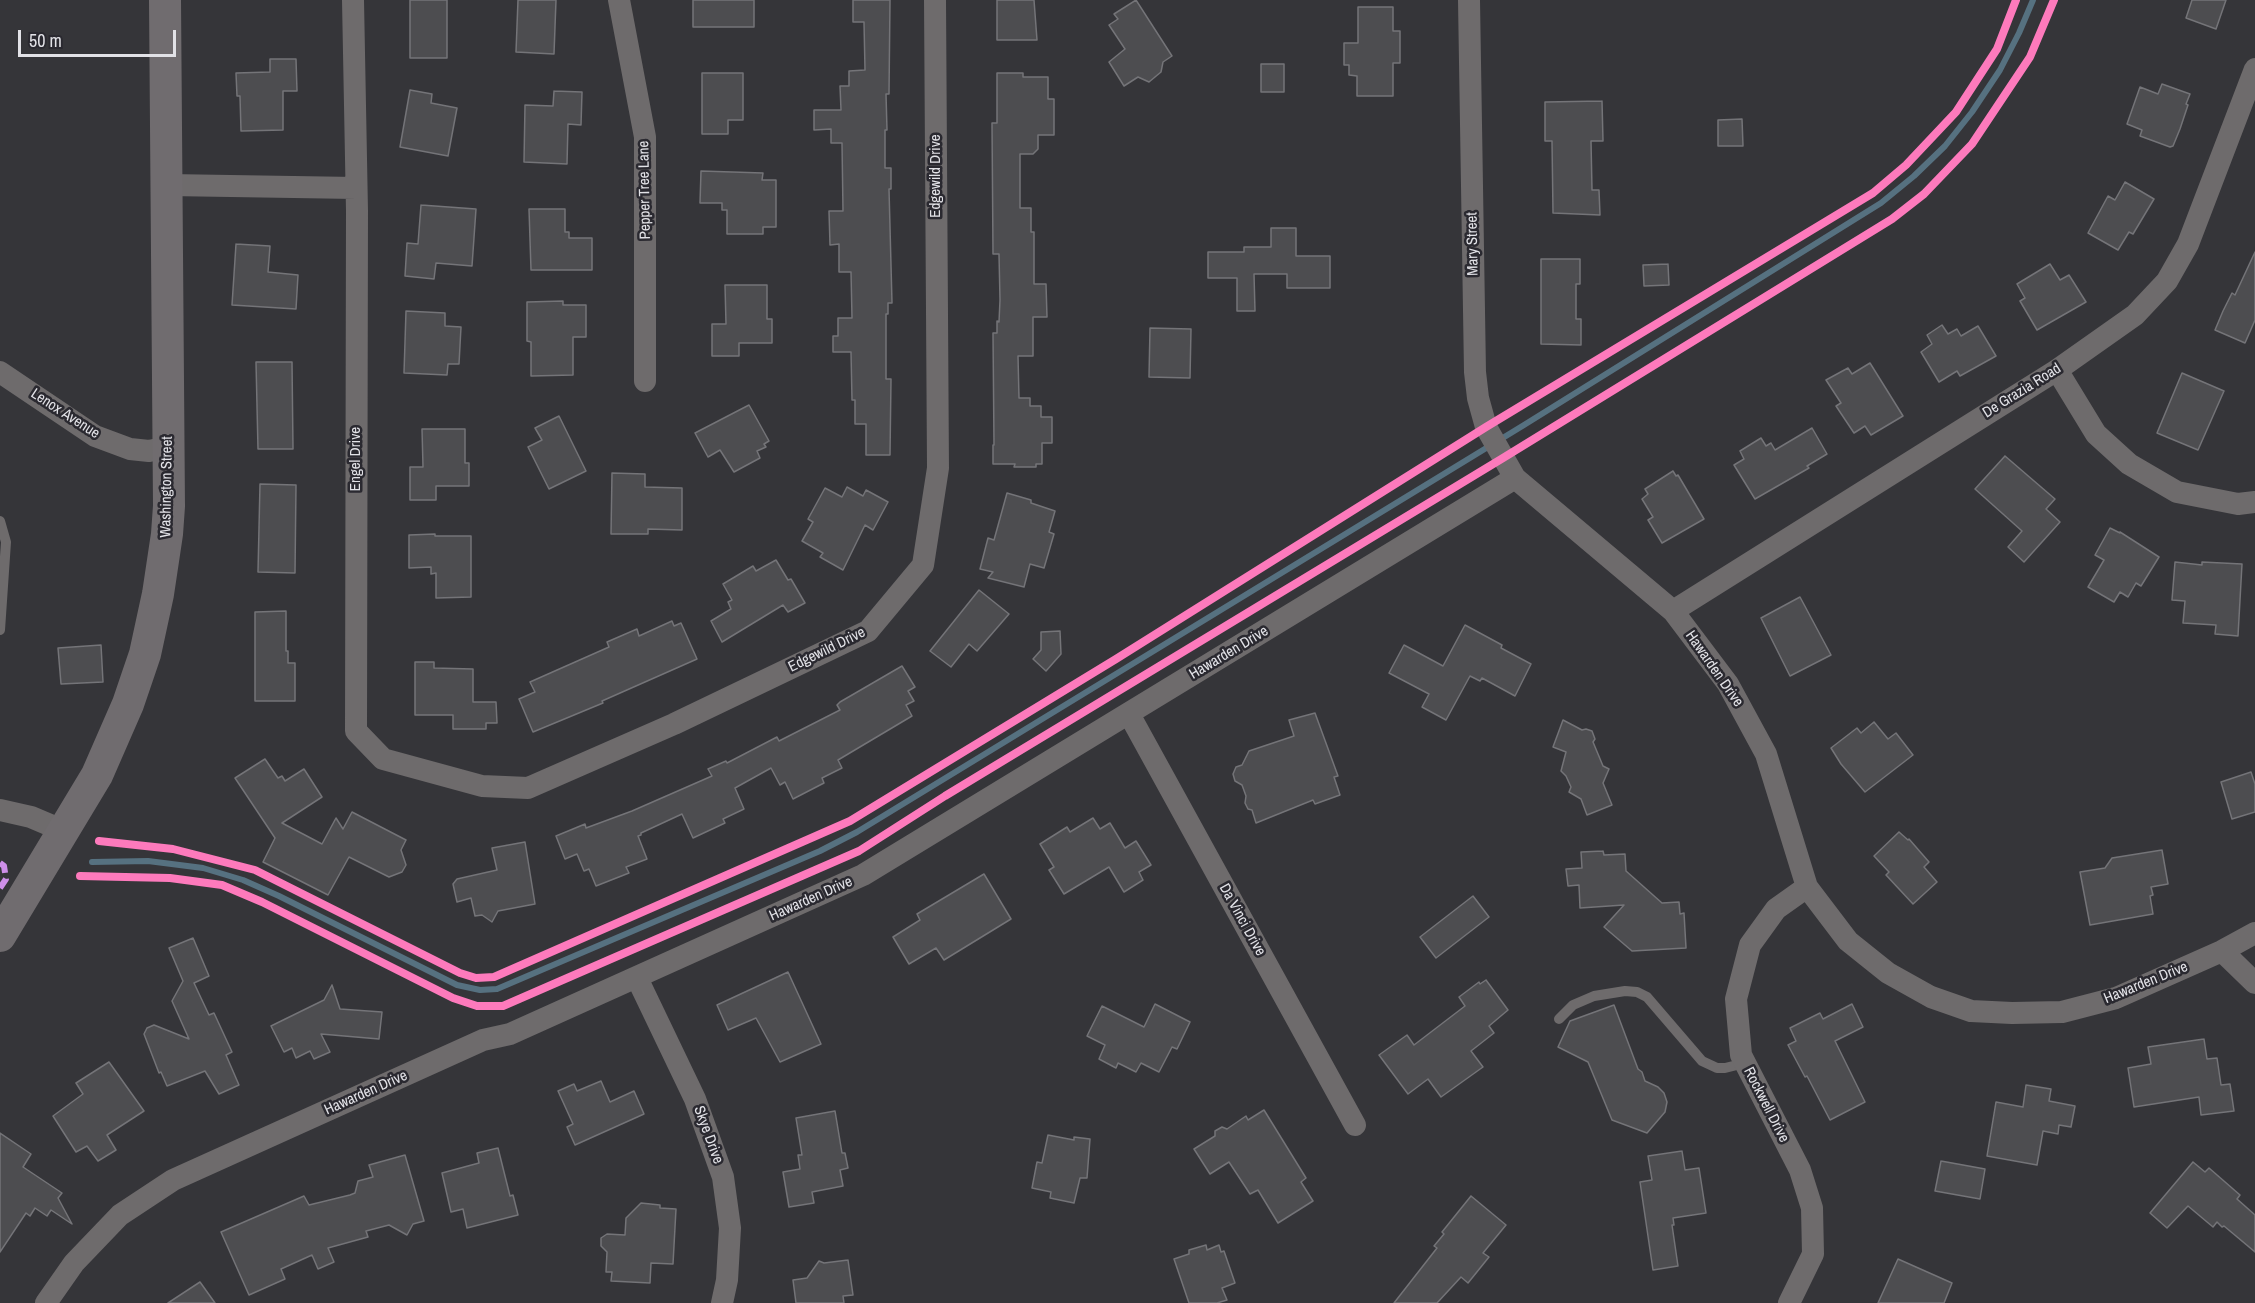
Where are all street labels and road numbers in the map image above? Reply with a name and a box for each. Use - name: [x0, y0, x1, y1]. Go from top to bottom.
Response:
- street label: Edgewild Drive: [927, 134, 945, 218]
- street label: Pepper Tree Lane: [635, 141, 655, 239]
- street label: Mary Street: [1463, 212, 1483, 276]
- street label: De Grazia Road: [1980, 360, 2064, 422]
- street label: Lenox Avenue: [27, 385, 103, 443]
- street label: Engel Drive: [347, 427, 365, 491]
- street label: Washington Street: [157, 436, 177, 538]
- street label: Hawarden Drive: [1186, 622, 1272, 684]
- street label: Edgewild Drive: [786, 624, 868, 676]
- street label: Hawarden Drive: [1681, 627, 1747, 711]
- street label: Hawarden Drive: [767, 873, 855, 925]
- street label: Da Vinci Drive: [1215, 881, 1269, 959]
- street label: Hawarden Drive: [2101, 958, 2191, 1008]
- street label: Rockwell Drive: [1739, 1064, 1793, 1146]
- street label: Hawarden Drive: [322, 1067, 410, 1119]
- street label: Skye Drive: [689, 1104, 727, 1166]

